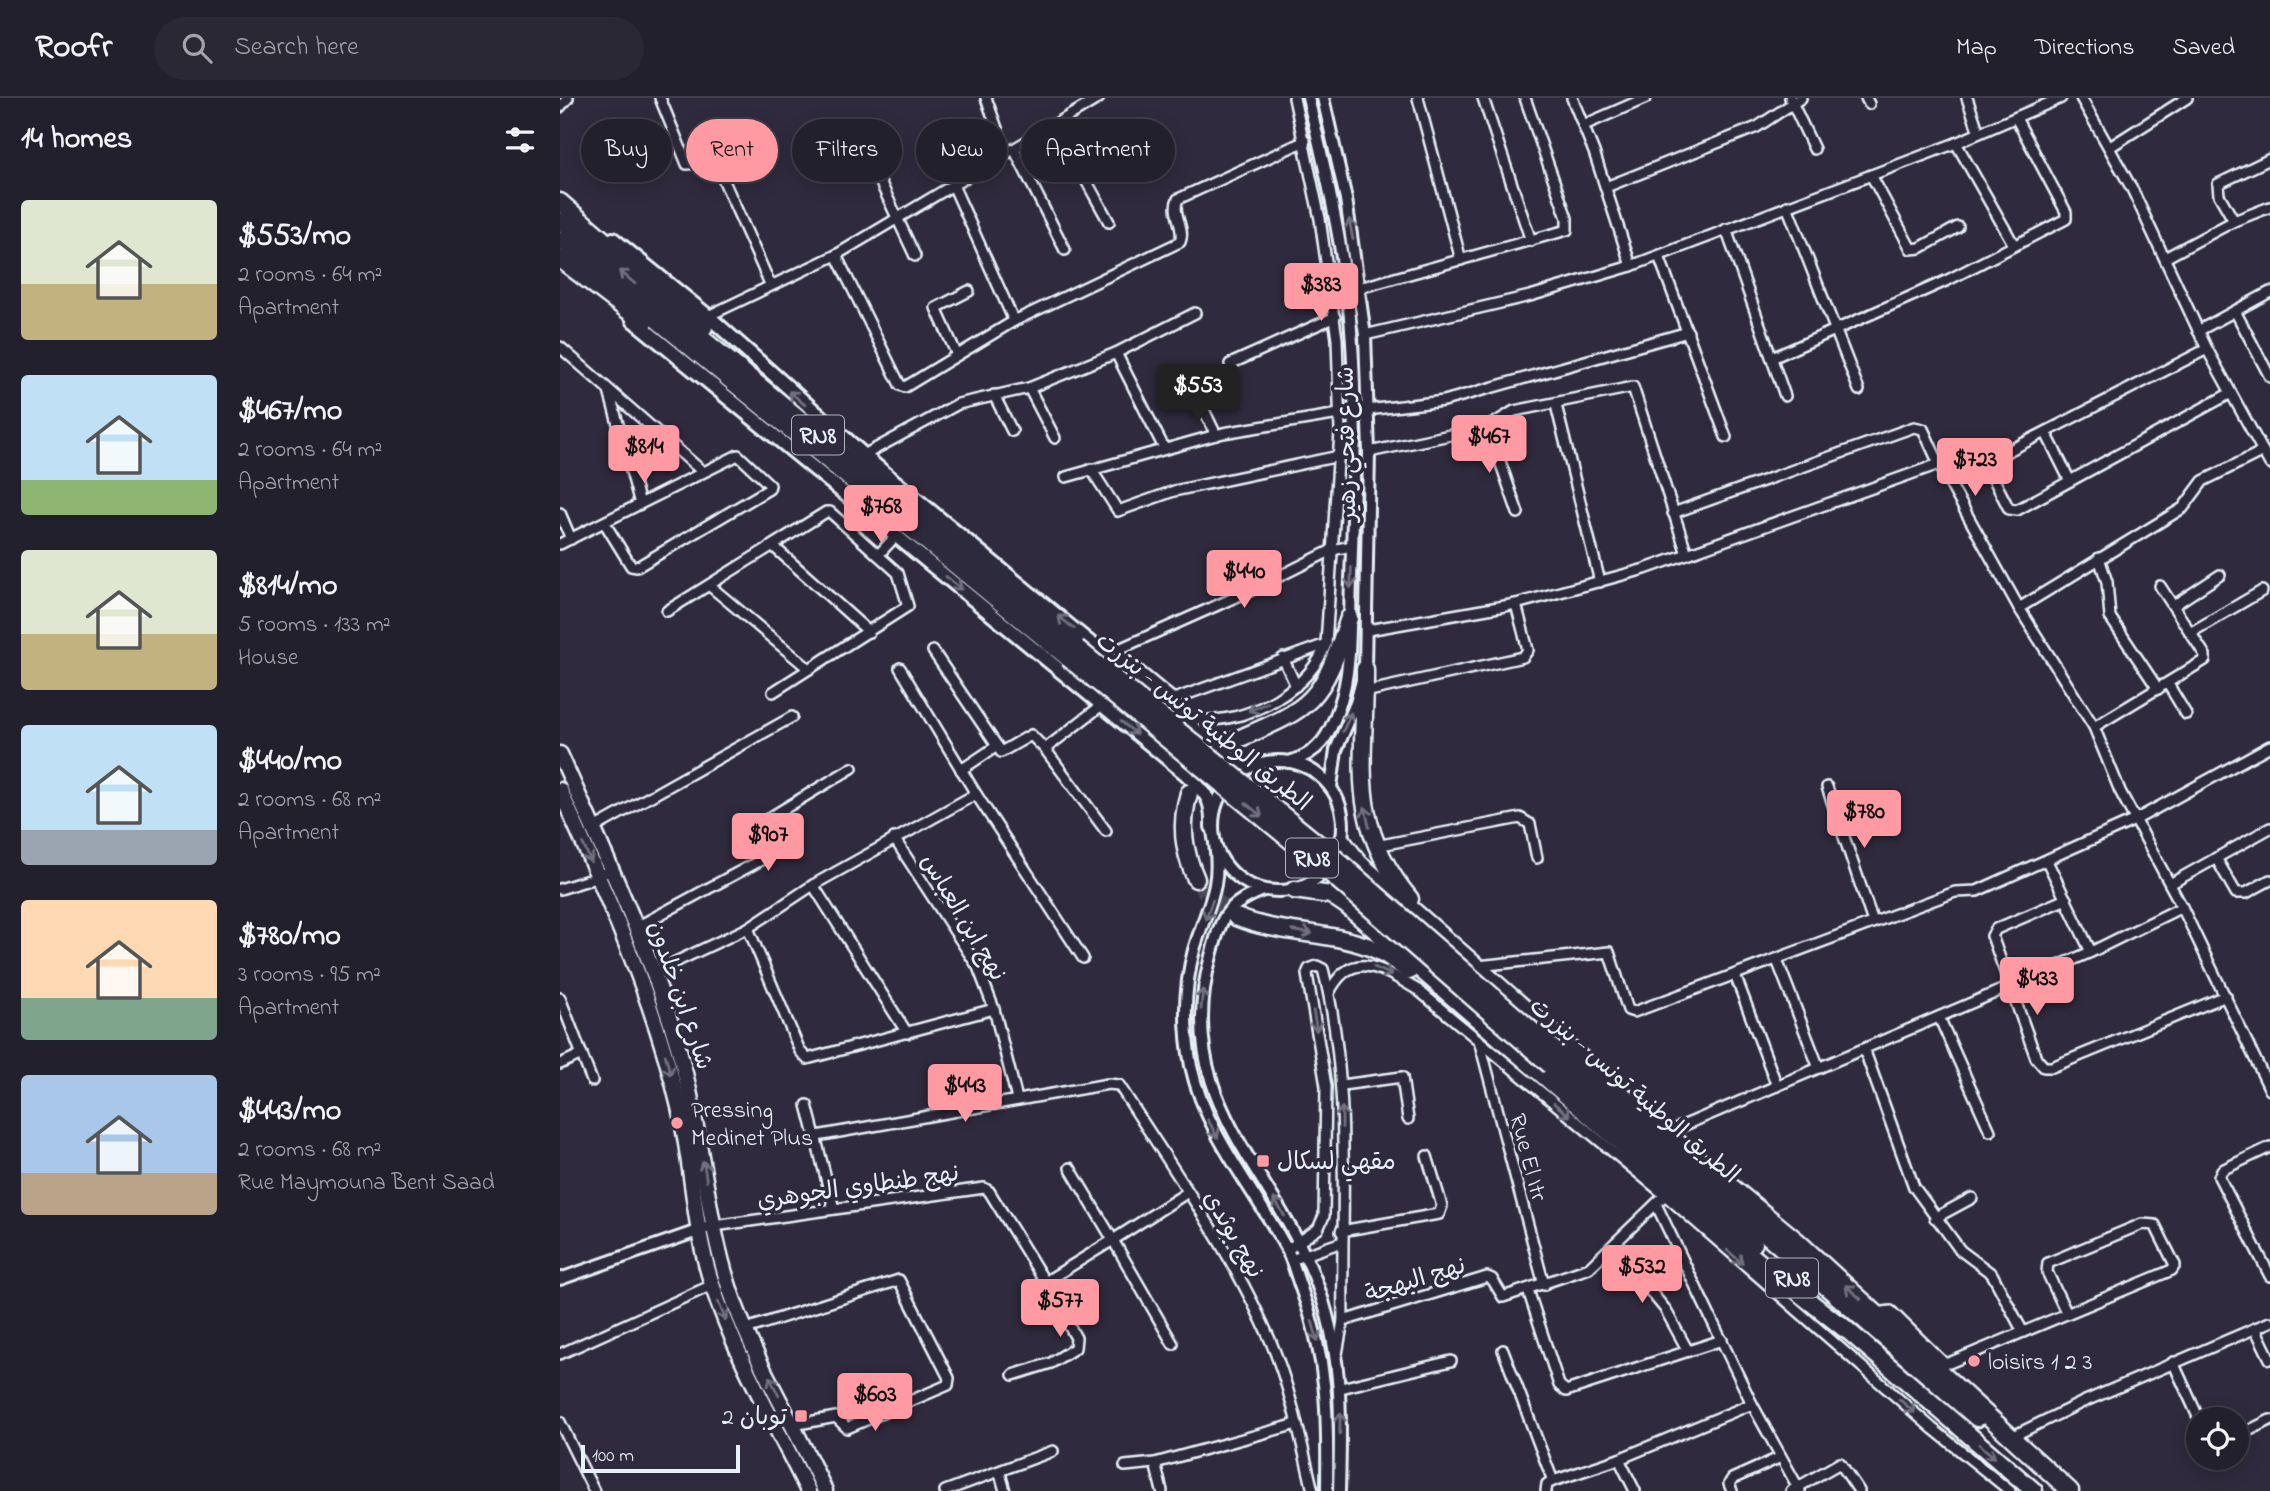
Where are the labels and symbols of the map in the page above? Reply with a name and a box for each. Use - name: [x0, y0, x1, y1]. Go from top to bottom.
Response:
- one-way arrow: [1344, 218, 1357, 241]
- pin: $383: [1280, 264, 1362, 323]
- one-way arrow: [619, 269, 637, 285]
- pin: $553: [1157, 364, 1239, 424]
- street label: شارع فتحي زهير: [1330, 366, 1368, 524]
- one-way arrow: [788, 390, 806, 406]
- road number: RN8: [792, 416, 844, 454]
- pin: $467: [1448, 416, 1530, 475]
- pin: $814: [603, 426, 685, 485]
- pin: $723: [1934, 438, 2016, 498]
- pin: $768: [840, 486, 922, 545]
- pin: $440: [1203, 550, 1285, 610]
- one-way arrow: [1344, 567, 1357, 590]
- one-way arrow: [944, 575, 962, 591]
- one-way arrow: [1057, 614, 1075, 630]
- street label: الطريق الوطنية تونس - بنزرت: [1087, 625, 1318, 821]
- one-way arrow: [1247, 701, 1269, 714]
- one-way arrow: [1342, 712, 1355, 733]
- one-way arrow: [1120, 720, 1138, 735]
- pin: $780: [1823, 790, 1905, 850]
- one-way arrow: [1244, 802, 1262, 818]
- one-way arrow: [1359, 806, 1373, 829]
- pin: $907: [727, 814, 809, 873]
- road number: RN8: [1286, 838, 1338, 878]
- one-way arrow: [582, 841, 595, 863]
- street label: نهج ابن العباس: [910, 848, 1014, 989]
- one-way arrow: [1202, 898, 1214, 920]
- street label: شارع ابن خلدون: [637, 917, 720, 1075]
- one-way arrow: [1290, 926, 1313, 939]
- pin: $433: [1996, 958, 2078, 1017]
- one-way arrow: [1372, 965, 1393, 978]
- one-way arrow: [1196, 988, 1209, 1011]
- street label: الطريق الوطنية تونس - بنزرت: [1520, 991, 1746, 1193]
- one-way arrow: [1309, 1009, 1322, 1032]
- one-way arrow: [662, 1053, 675, 1076]
- pin: $443: [924, 1065, 1006, 1124]
- place label: Pressing Medinet Plus: [691, 1094, 813, 1157]
- one-way arrow: [1553, 1102, 1571, 1118]
- one-way arrow: [1335, 1106, 1349, 1129]
- street label: Rue El Itr: [1498, 1110, 1555, 1206]
- marker: Pressing Medinet Plus: [669, 1115, 685, 1131]
- one-way arrow: [1206, 1119, 1220, 1139]
- place label: مقهي لسكال: [1277, 1146, 1396, 1182]
- marker: مقهي لسكال: [1255, 1153, 1271, 1169]
- street label: نهج طنطاوي الجوهري: [755, 1157, 962, 1220]
- one-way arrow: [698, 1160, 711, 1183]
- street label: نهج بوثدي: [1193, 1185, 1271, 1286]
- one-way arrow: [1272, 1198, 1286, 1218]
- pin: $532: [1601, 1246, 1683, 1305]
- street label: نهج البهجة: [1361, 1249, 1470, 1313]
- one-way arrow: [1726, 1249, 1744, 1265]
- road number: RN8: [1766, 1259, 1818, 1298]
- pin: $577: [1019, 1280, 1101, 1339]
- one-way arrow: [1844, 1284, 1862, 1300]
- one-way arrow: [716, 1299, 729, 1321]
- one-way arrow: [1309, 1320, 1322, 1342]
- place label: loisirs 1 2 3: [1988, 1346, 2093, 1381]
- marker: loisirs 1 2 3: [1966, 1353, 1982, 1369]
- pin: $603: [834, 1374, 916, 1433]
- one-way arrow: [767, 1376, 780, 1397]
- one-way arrow: [1898, 1398, 1916, 1414]
- place label: توبان 2: [722, 1401, 788, 1436]
- marker: توبان 2: [793, 1408, 809, 1424]
- one-way arrow: [1334, 1412, 1347, 1435]
- scale bar: [581, 1442, 740, 1474]
- one-way arrow: [1978, 1443, 1996, 1459]

